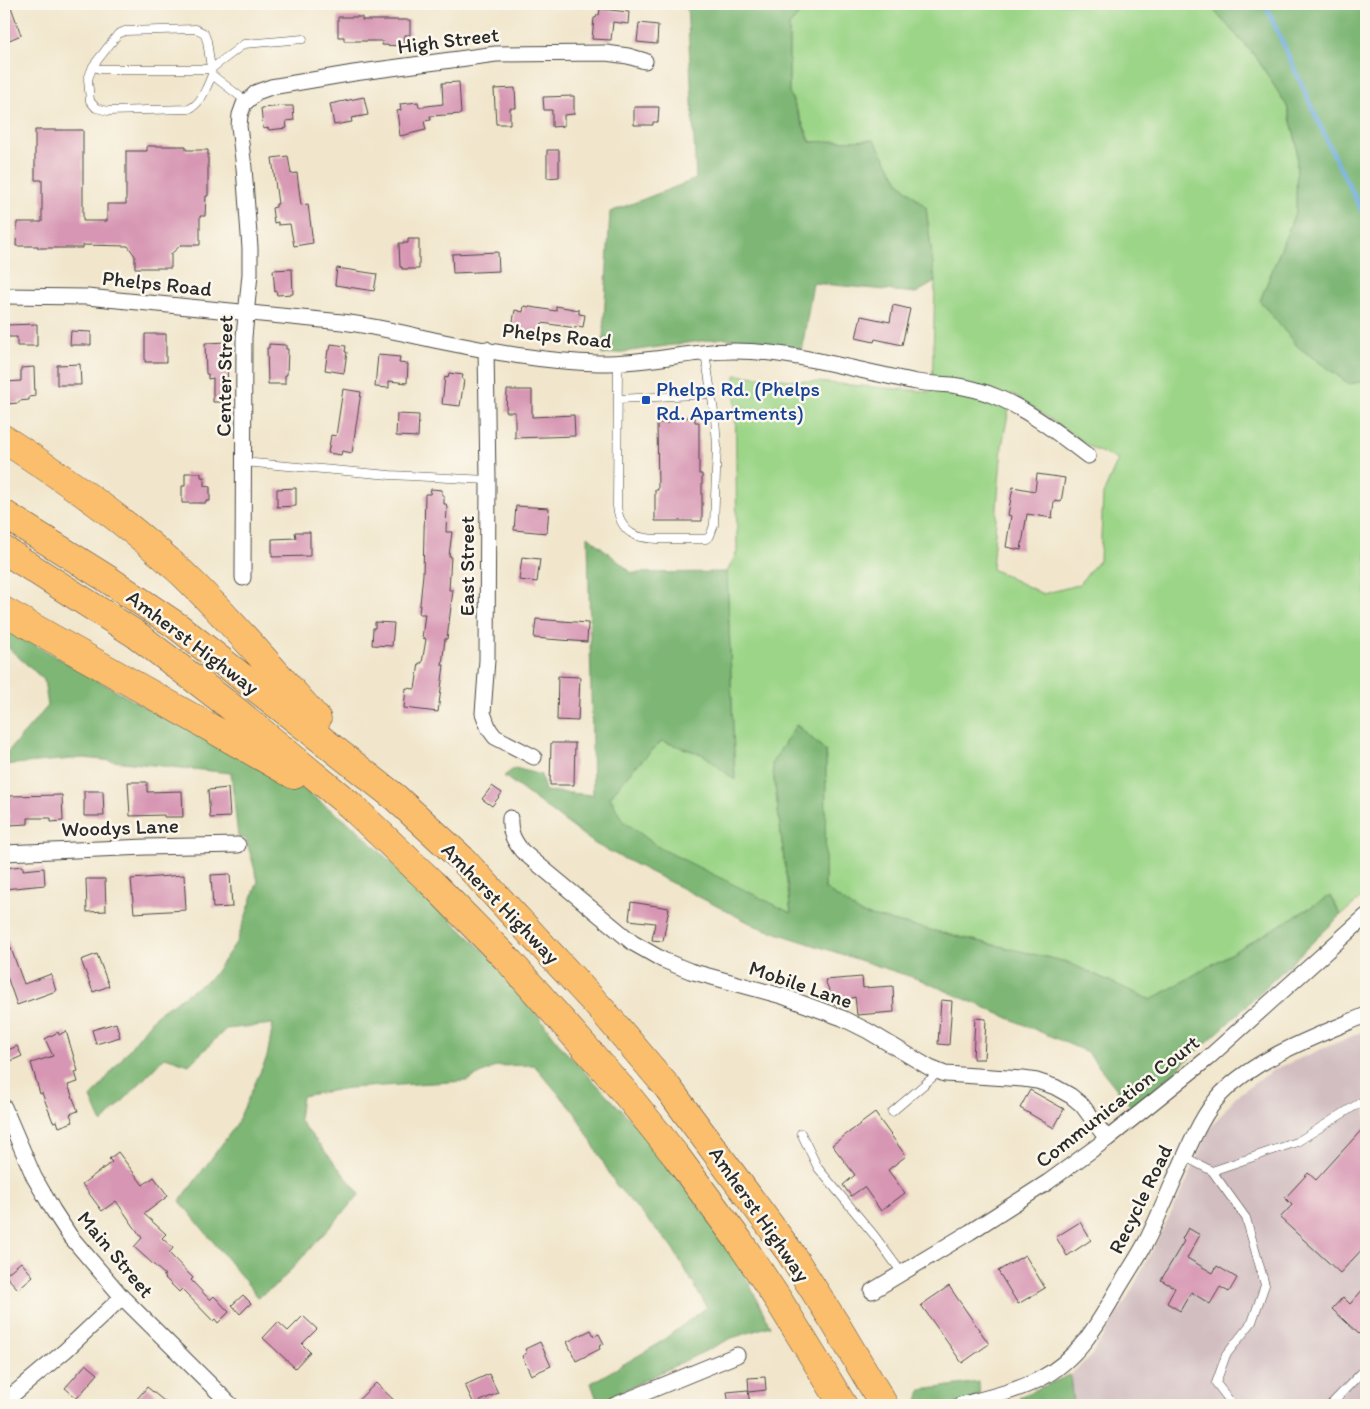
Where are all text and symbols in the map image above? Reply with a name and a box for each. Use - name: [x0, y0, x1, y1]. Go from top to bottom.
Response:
- street label: High Street: [396, 21, 500, 59]
- street label: Phelps Road: [101, 265, 213, 301]
- street label: Center Street: [210, 315, 238, 437]
- street label: Phelps Road: [501, 317, 613, 353]
- place label: Phelps Rd. (Phelps Rd. Apartments): [656, 376, 820, 425]
- marker: Phelps Rd. (Phelps Rd. Apartments): [640, 394, 652, 406]
- street label: East Street: [454, 516, 479, 616]
- street label: Amherst Highway: [122, 584, 264, 700]
- street label: Woodys Lane: [61, 812, 179, 842]
- street label: Amherst Highway: [437, 837, 565, 969]
- street label: Mobile Lane: [746, 955, 856, 1013]
- street label: Communication Court: [1030, 1029, 1204, 1173]
- street label: Recycle Road: [1103, 1140, 1177, 1258]
- street label: Amherst Highway: [704, 1142, 816, 1286]
- street label: Main Street: [73, 1206, 160, 1302]

